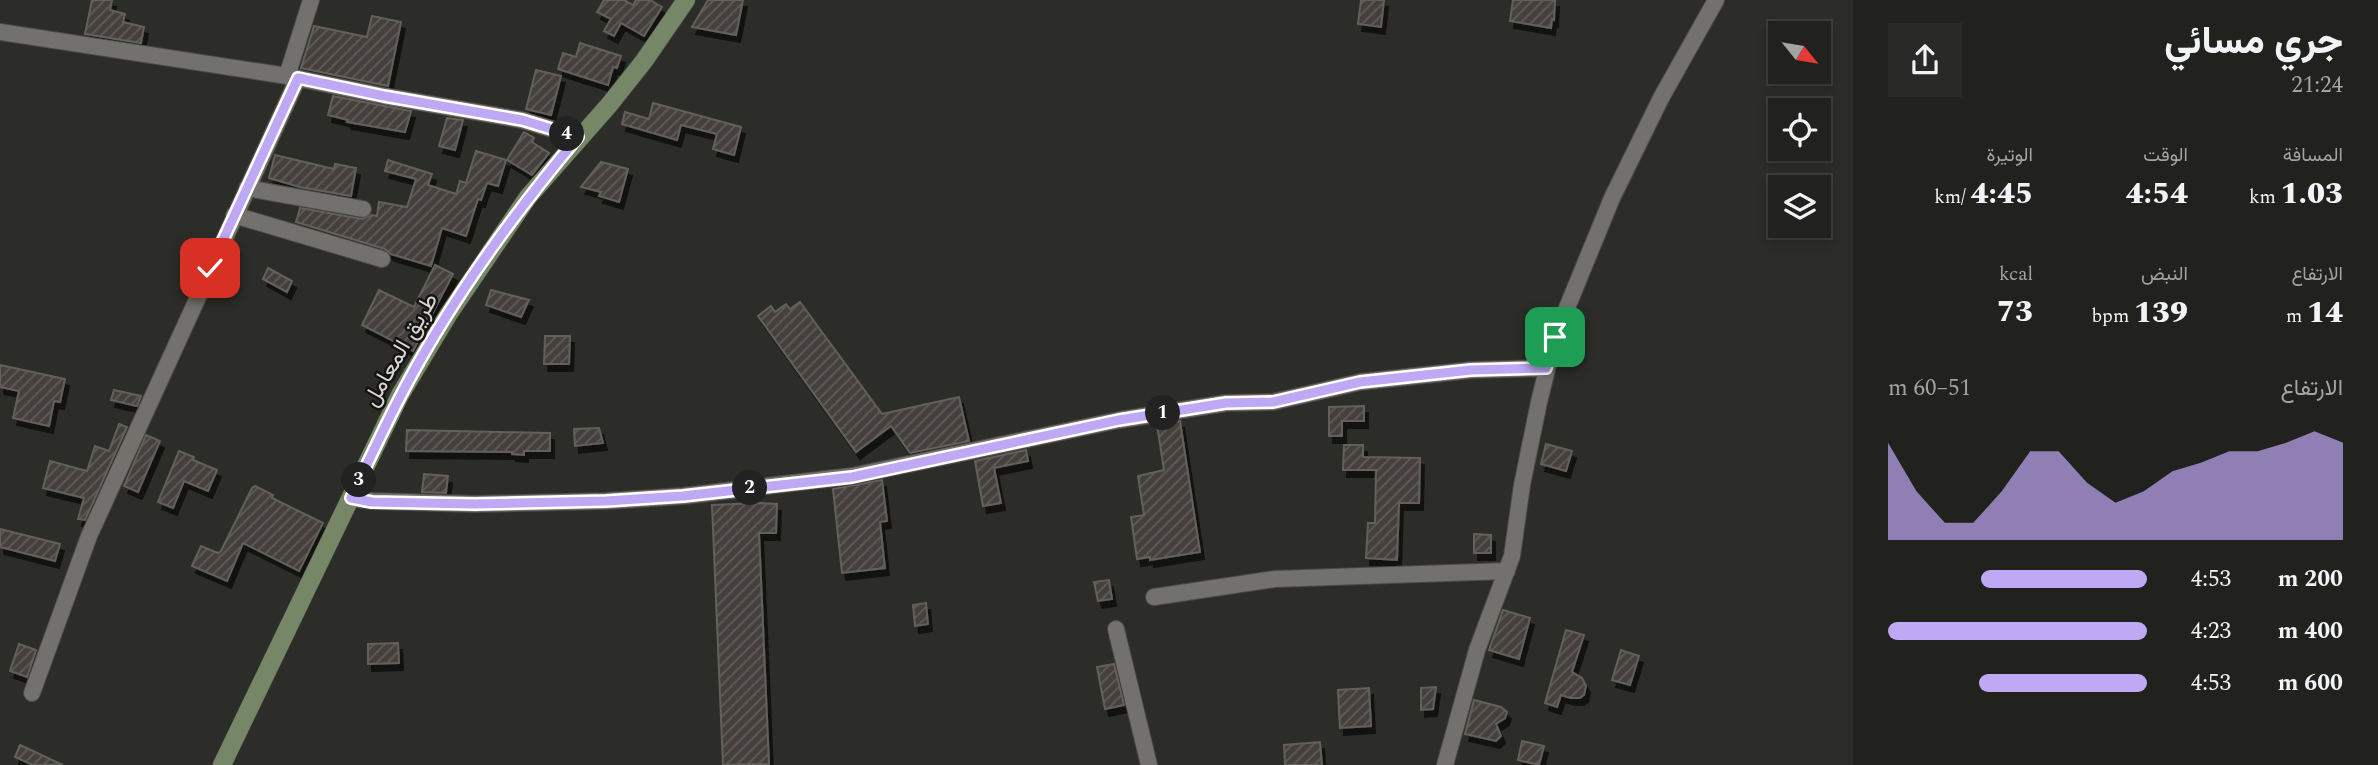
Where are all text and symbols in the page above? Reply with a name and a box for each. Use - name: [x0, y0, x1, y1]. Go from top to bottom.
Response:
- text: جري مسائي: [2164, 13, 2343, 71]
- north arrow: [1768, 21, 1830, 84]
- map controls: [1768, 21, 1831, 238]
- button: share: [1888, 23, 1962, 97]
- text: 21:24: [2291, 68, 2343, 103]
- button: locate: [1768, 98, 1831, 161]
- pin: 4: [550, 116, 584, 152]
- text: 4: [561, 119, 572, 148]
- text: الوتيرة: [1987, 141, 2033, 170]
- text: الوقت: [2143, 141, 2188, 170]
- text: المسافة: [2283, 141, 2343, 170]
- text: 4:45: [1971, 171, 2033, 217]
- text: 4:54: [2126, 171, 2188, 217]
- text: 1.03: [2281, 171, 2343, 217]
- button: layers: [1768, 175, 1831, 238]
- text: /km: [1934, 183, 1971, 212]
- text: km: [2249, 183, 2281, 212]
- pin: [180, 238, 240, 298]
- icon: check: [191, 249, 229, 287]
- text: kcal: [1999, 260, 2033, 289]
- text: النبض: [2141, 260, 2188, 289]
- text: الارتفاع: [2291, 260, 2343, 289]
- street label: طريق المعامل: [354, 286, 448, 414]
- text: 73: [1997, 289, 2033, 335]
- text: 139: [2134, 290, 2188, 336]
- text: 14: [2307, 290, 2343, 336]
- text: bpm: [2091, 302, 2134, 331]
- text: m: [2286, 302, 2307, 331]
- pin: [1525, 307, 1585, 367]
- icon: arrive: [1536, 318, 1574, 356]
- text: 51–60 m: [1888, 371, 1971, 406]
- text: الارتفاع: [2281, 371, 2343, 406]
- pin: 1: [1146, 396, 1180, 430]
- text: 1: [1157, 398, 1168, 427]
- pin: 3: [342, 462, 376, 498]
- text: 3: [353, 465, 364, 494]
- pin: 2: [732, 470, 768, 505]
- text: 2: [744, 473, 755, 502]
- text: 4:53: [2191, 562, 2231, 597]
- text: 200 m: [2278, 562, 2343, 597]
- text: 4:23: [2191, 614, 2231, 649]
- text: 400 m: [2278, 614, 2343, 649]
- text: 4:53: [2191, 666, 2231, 701]
- text: 600 m: [2278, 666, 2343, 701]

